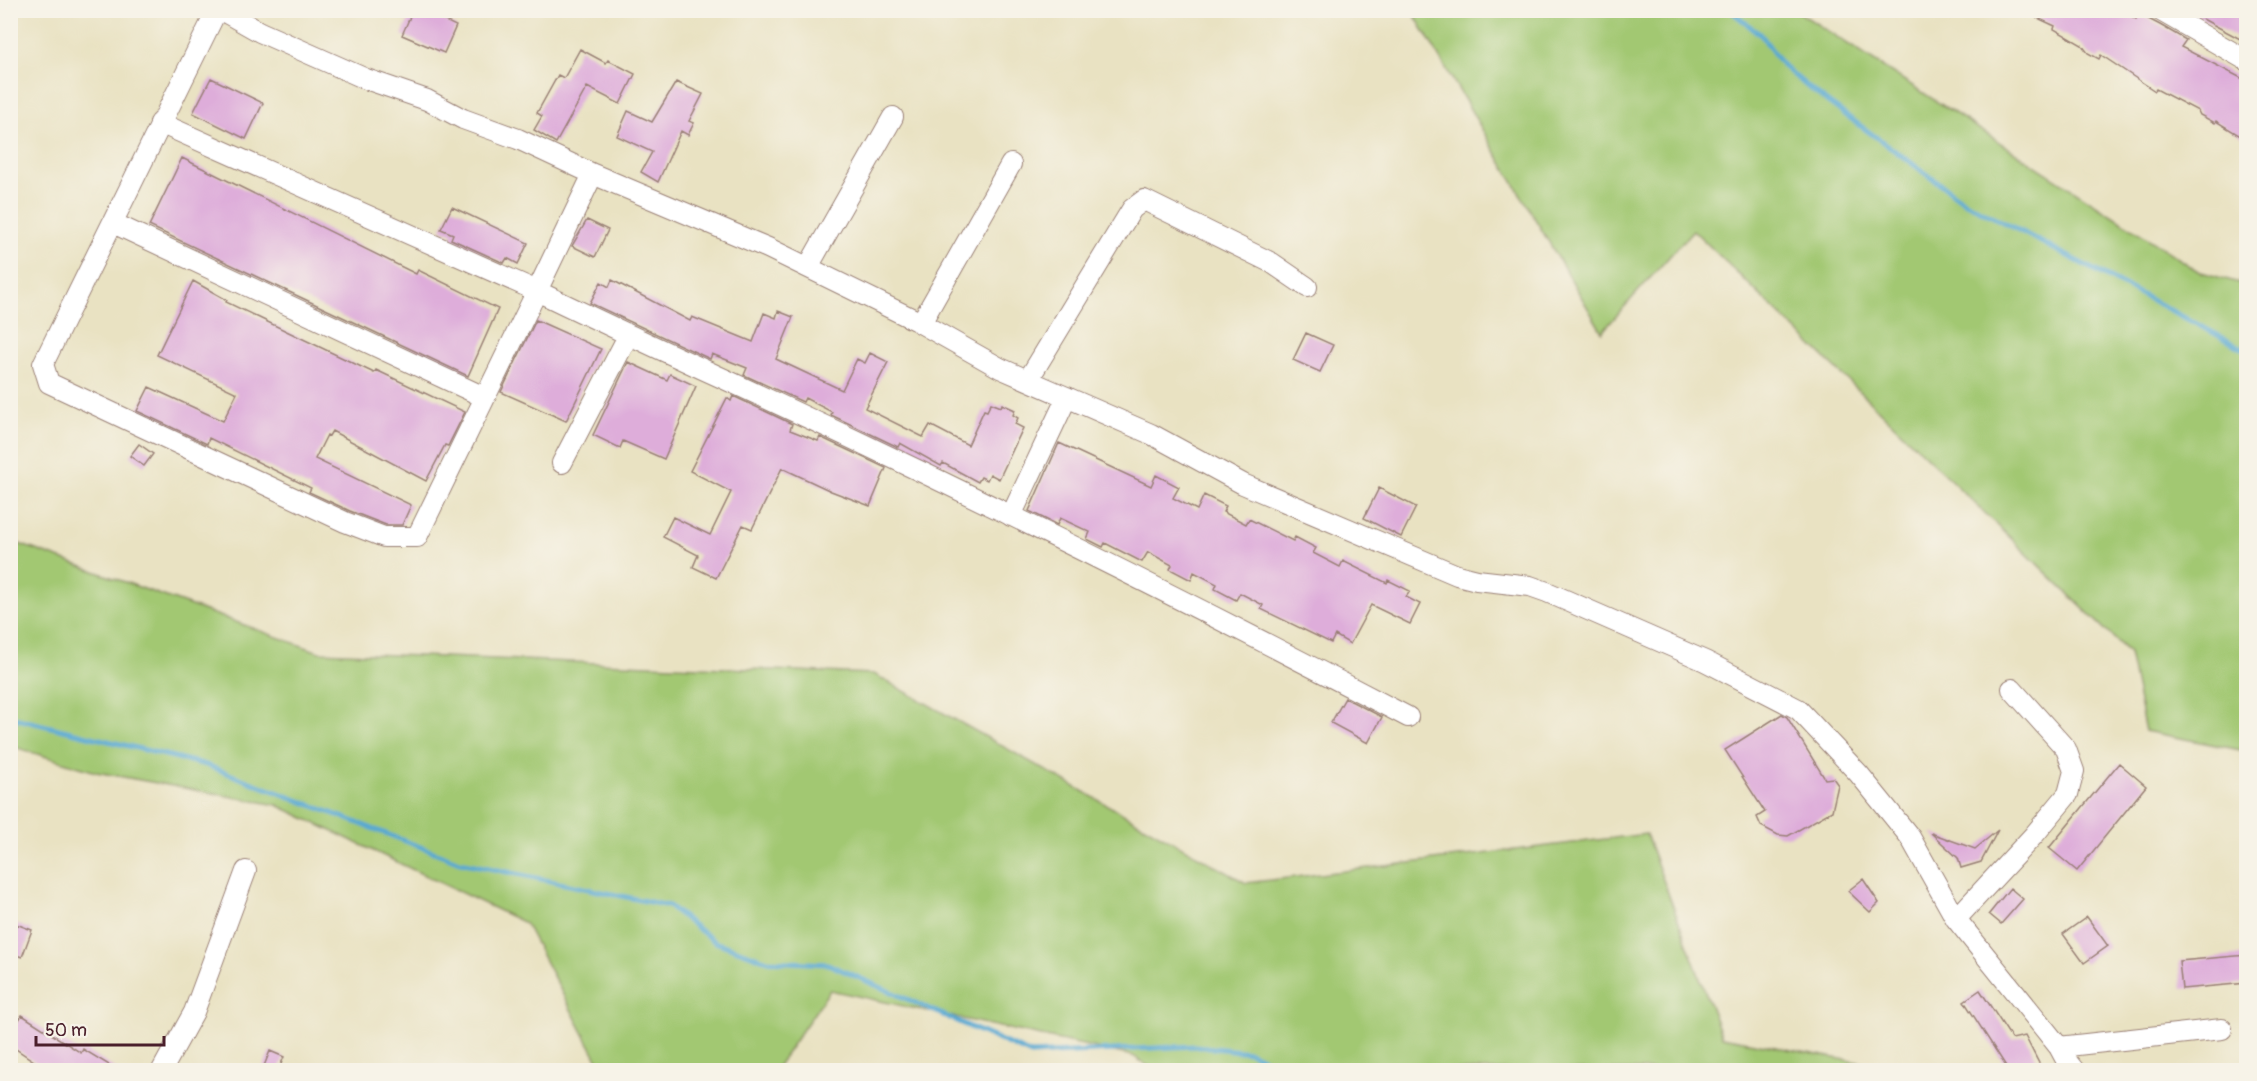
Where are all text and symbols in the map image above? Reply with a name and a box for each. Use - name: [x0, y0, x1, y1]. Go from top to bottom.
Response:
- scale bar: [36, 1009, 164, 1047]
- text: 50 m: [45, 1019, 87, 1042]

